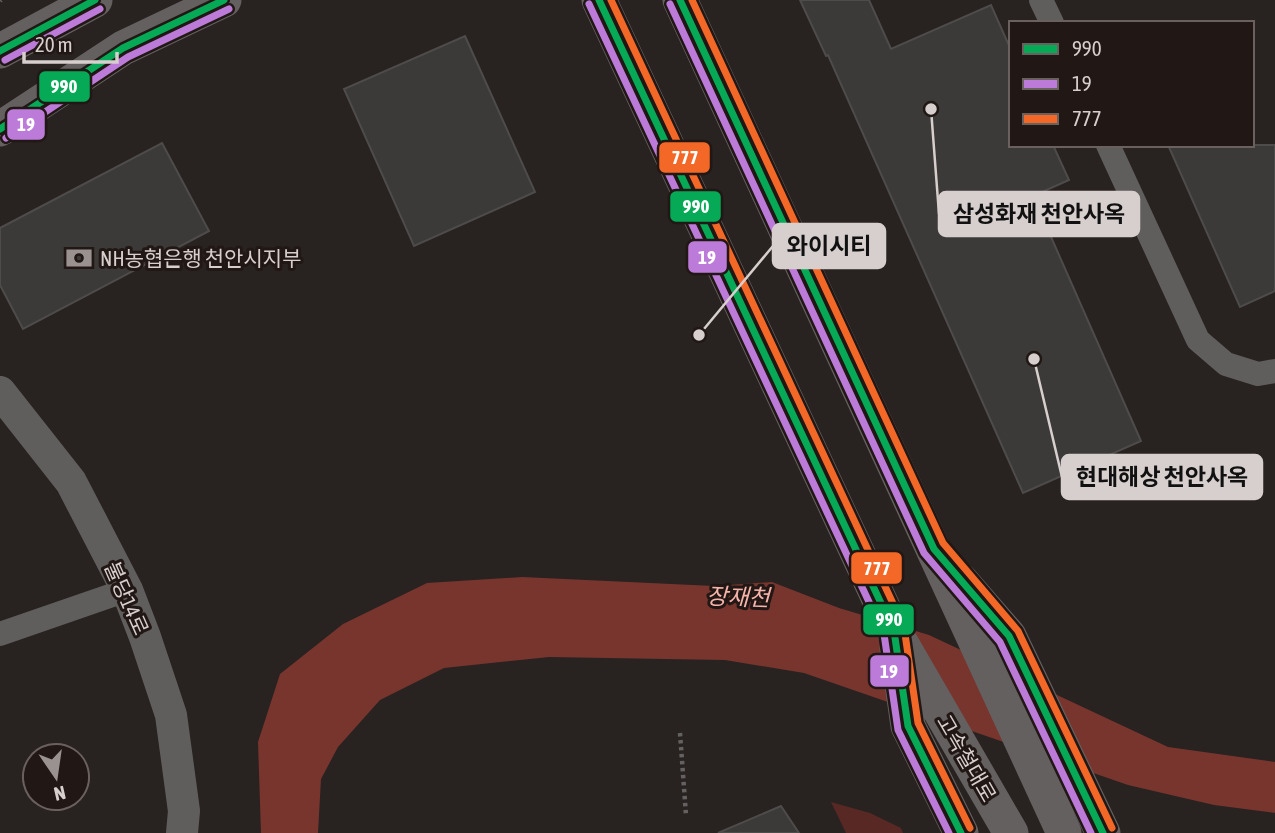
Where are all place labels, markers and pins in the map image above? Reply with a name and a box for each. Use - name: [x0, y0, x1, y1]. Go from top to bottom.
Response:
- callout: 삼성화재 천안사옥: [939, 192, 1139, 236]
- callout: 와이시티: [773, 224, 885, 268]
- bank icon: NH농협은행 천안시지부: [64, 243, 94, 273]
- place label: NH농협은행 천안시지부: [100, 246, 301, 270]
- callout: 현대해상 천안사옥: [1062, 455, 1262, 499]

